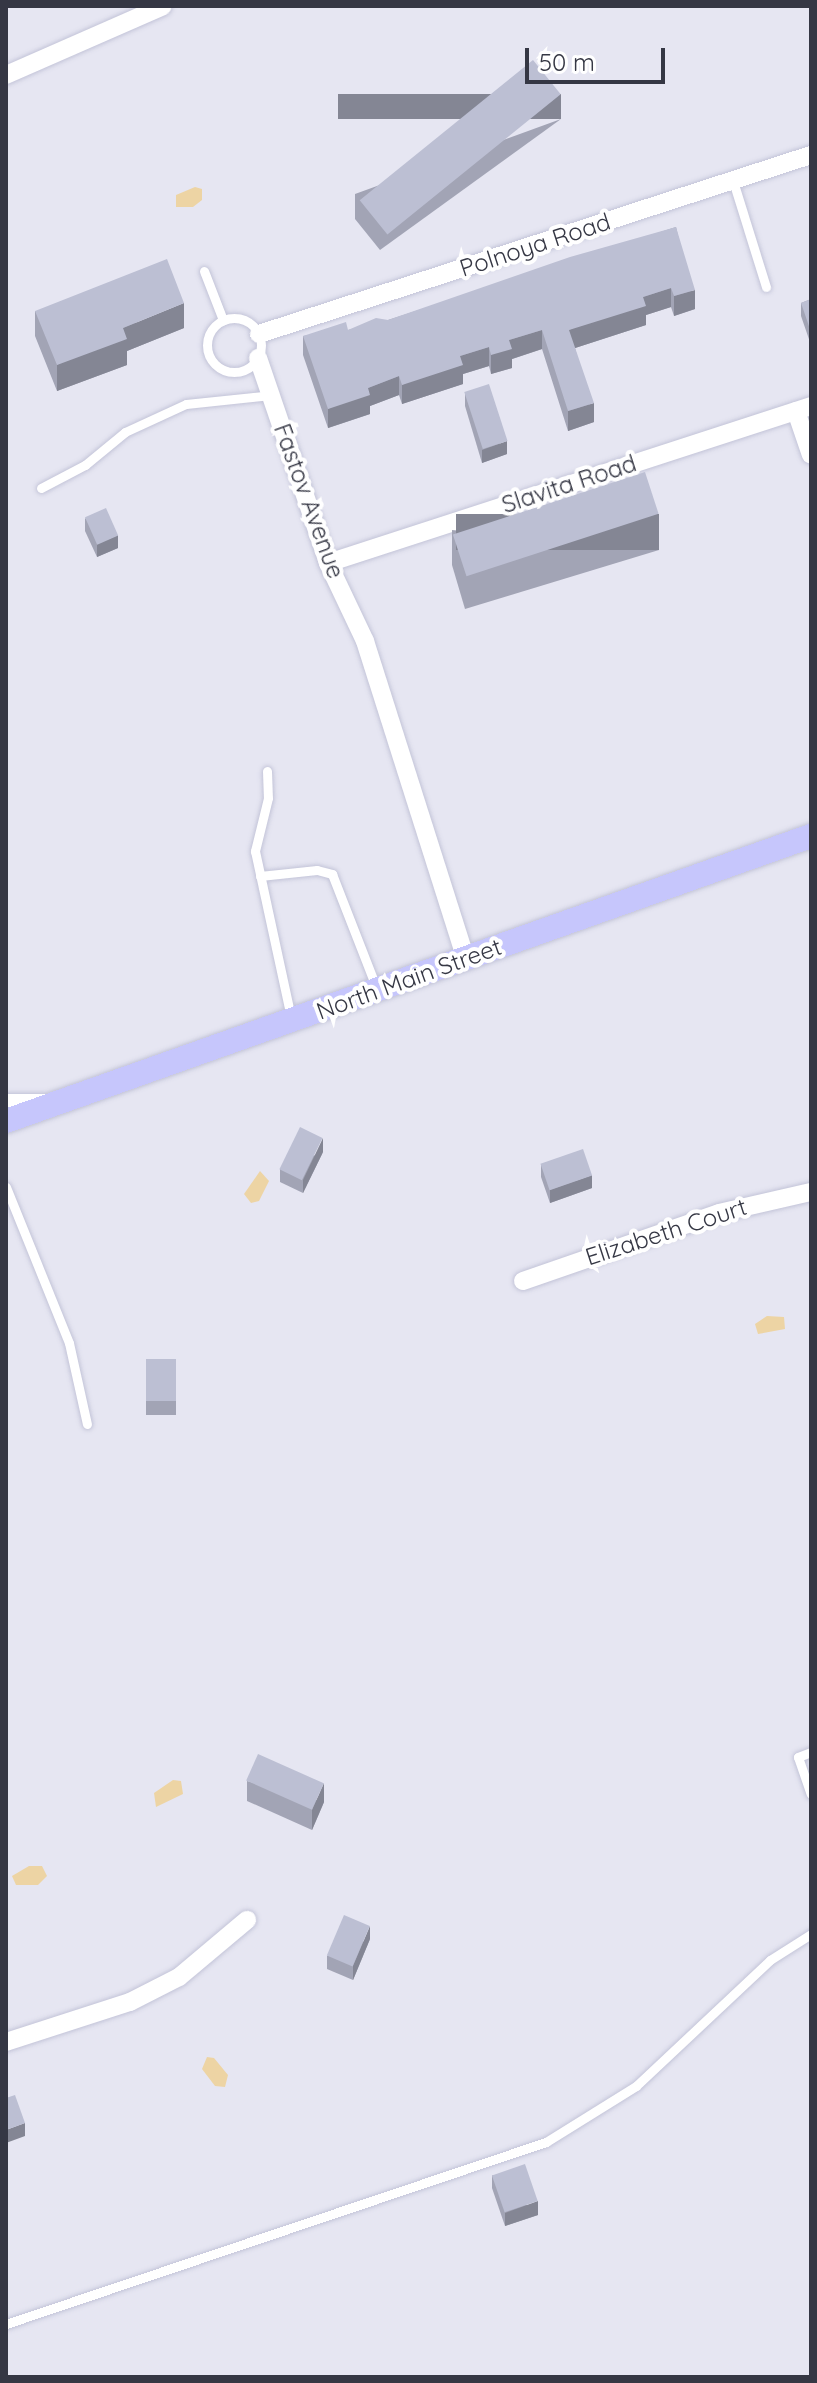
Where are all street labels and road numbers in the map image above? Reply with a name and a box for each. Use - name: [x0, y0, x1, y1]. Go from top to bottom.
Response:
- street label: Polnoya Road: [456, 207, 614, 283]
- street label: Fastov Avenue: [268, 420, 350, 582]
- street label: Slavita Road: [498, 449, 640, 519]
- street label: North Main Street: [312, 932, 506, 1026]
- street label: Elizabeth Court: [582, 1192, 750, 1272]

